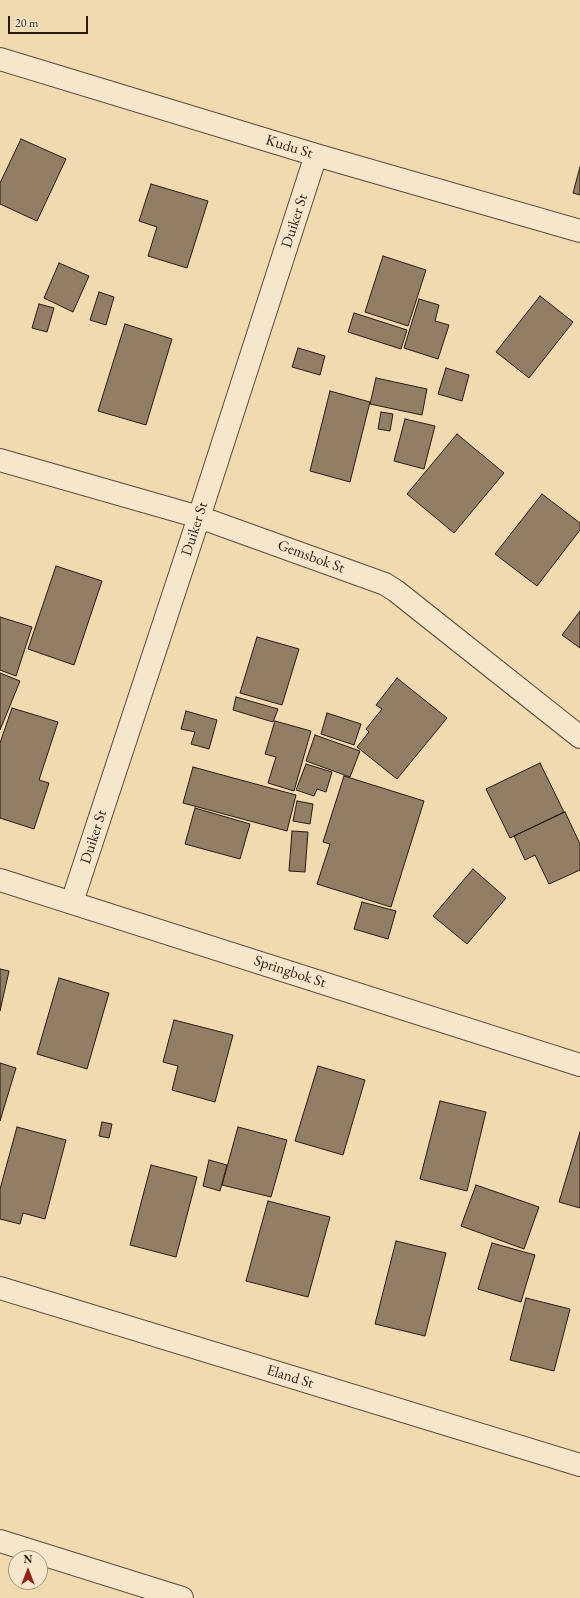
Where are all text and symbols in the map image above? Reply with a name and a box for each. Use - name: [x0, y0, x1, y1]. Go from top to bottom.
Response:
- scale bar: [10, 8, 90, 34]
- text: 20 m: [15, 15, 38, 31]
- street label: Kudu St: [263, 131, 315, 163]
- street label: Duiker St: [278, 192, 312, 250]
- street label: Duiker St: [178, 500, 212, 558]
- street label: Gemsbok St: [275, 537, 347, 577]
- street label: Duiker St: [77, 808, 111, 866]
- street label: Springbok St: [252, 952, 328, 992]
- street label: Eland St: [264, 1361, 316, 1393]
- north arrow: [8, 1550, 48, 1590]
- text: N: [24, 1552, 32, 1566]

